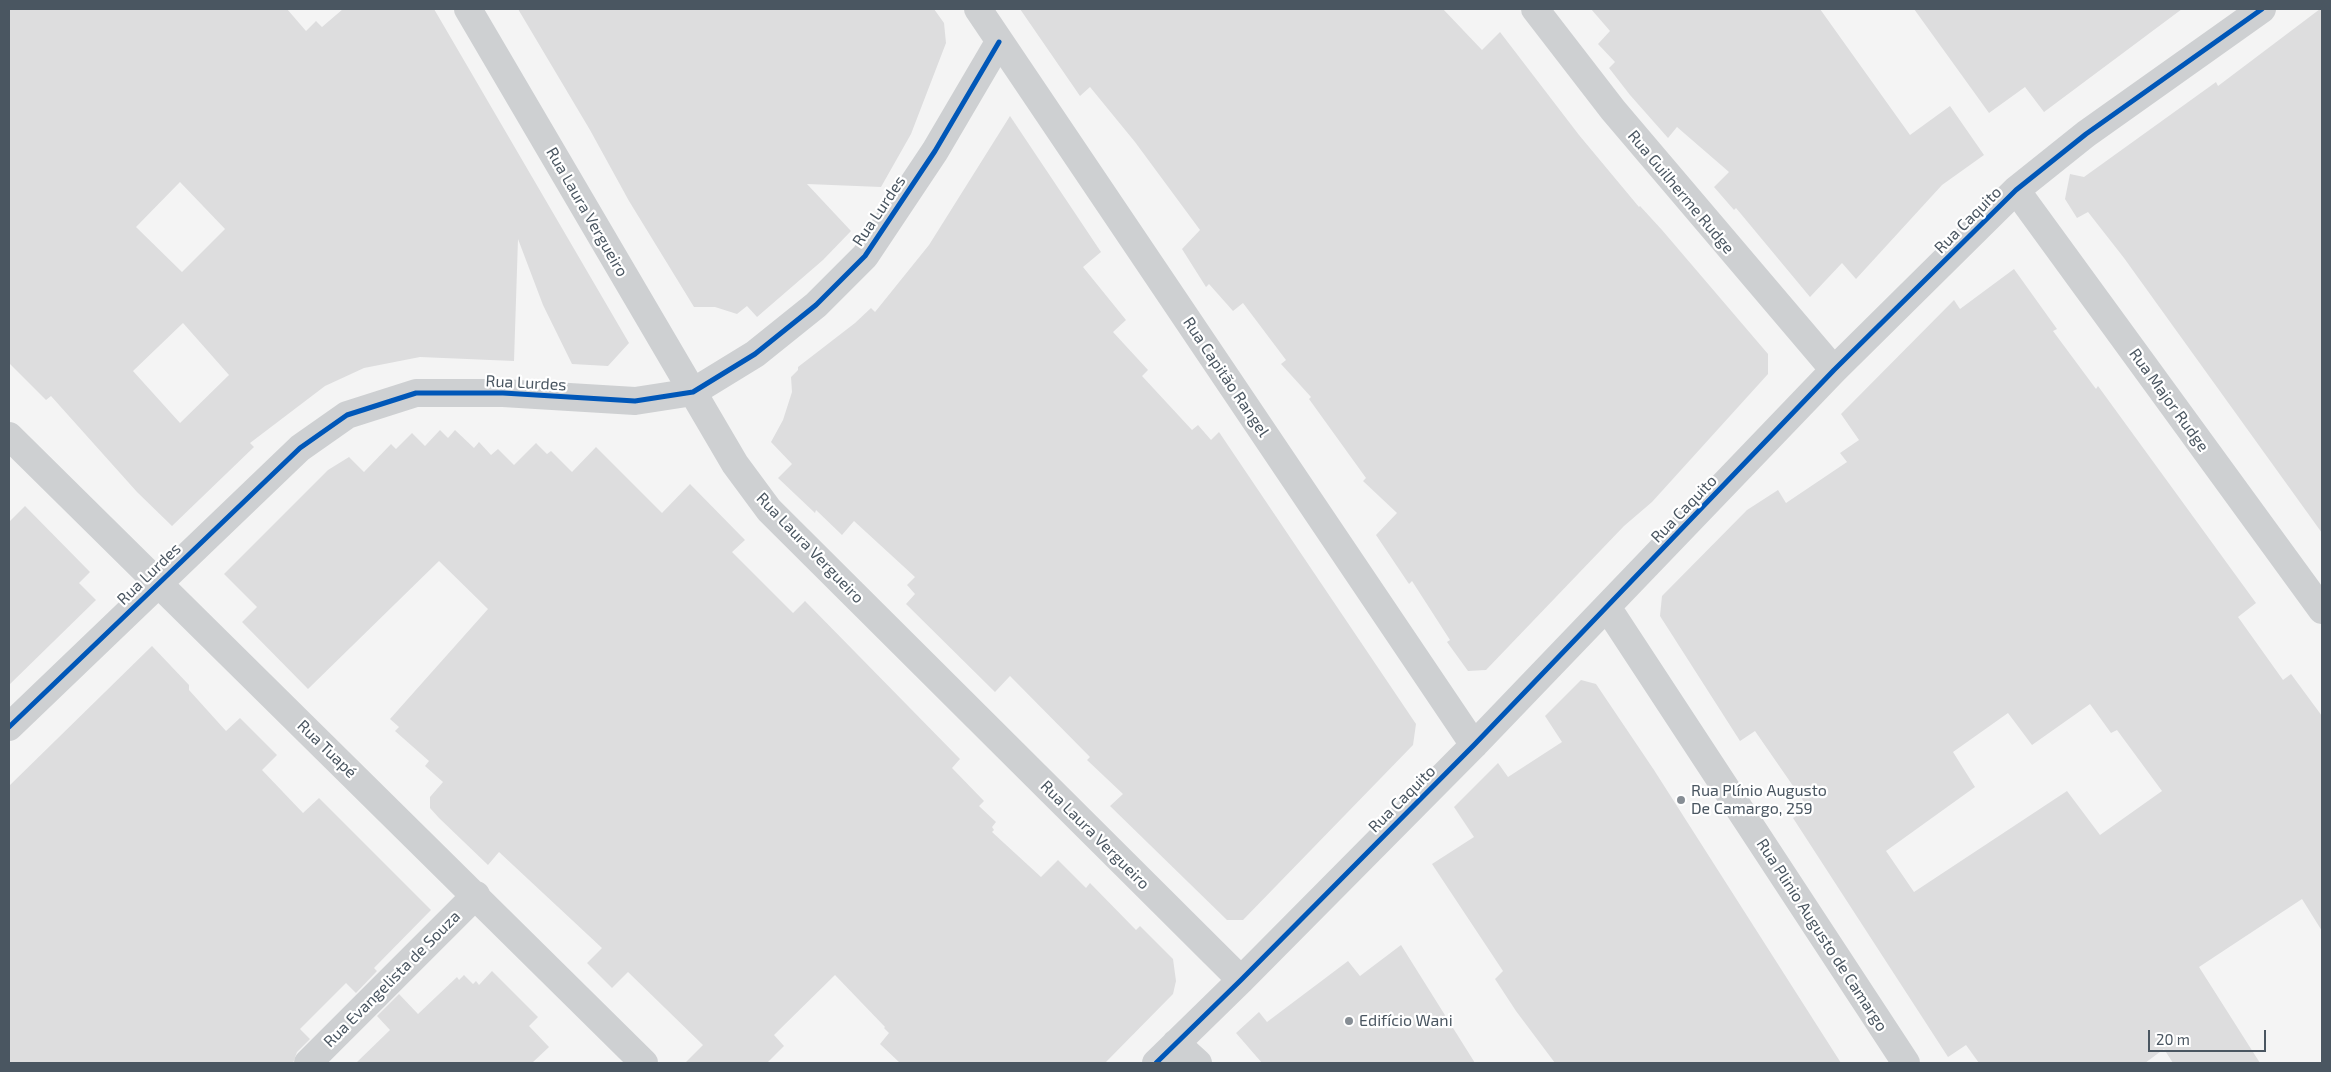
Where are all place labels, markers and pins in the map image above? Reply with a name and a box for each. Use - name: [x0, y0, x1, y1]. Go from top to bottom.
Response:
- place label: Rua Plínio Augusto De Camargo, 259: [1691, 781, 1827, 819]
- marker: Rua Plínio Augusto De Camargo, 259: [1675, 794, 1687, 806]
- place label: Edifício Wani: [1359, 1011, 1453, 1031]
- marker: Edifício Wani: [1343, 1015, 1355, 1027]

